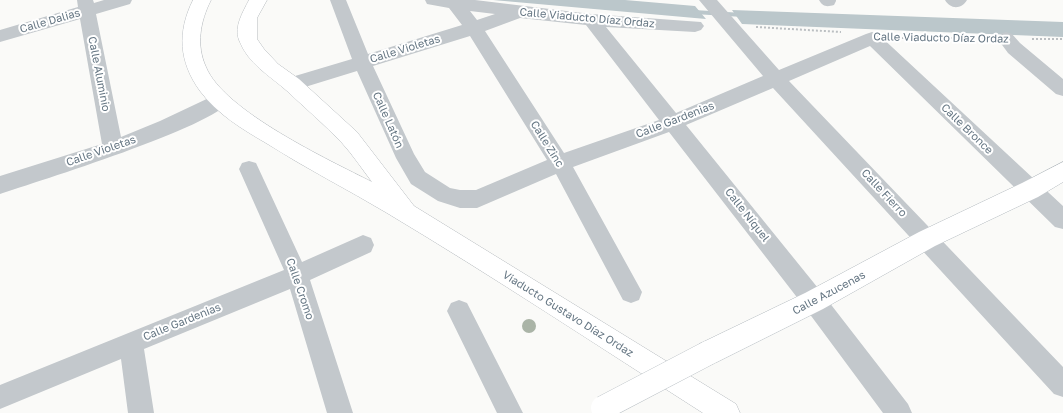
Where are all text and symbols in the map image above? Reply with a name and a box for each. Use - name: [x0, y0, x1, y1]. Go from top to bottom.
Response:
- street label: Calle Dalias: [18, 6, 82, 36]
- street label: Calle Viaducto Díaz Ordaz: [519, 6, 655, 30]
- street label: Calle Viaducto Díaz Ordaz: [873, 30, 1009, 46]
- street label: Calle Violetas: [368, 32, 442, 66]
- street label: Calle Aluminio: [85, 35, 113, 113]
- street label: Calle Latón: [370, 90, 406, 150]
- street label: Calle Gardenias: [634, 99, 716, 141]
- street label: Calle Bronce: [938, 101, 996, 157]
- street label: Calle Zinc: [528, 118, 566, 170]
- street label: Calle Violetas: [64, 133, 138, 169]
- street label: Calle Fierro: [858, 166, 910, 220]
- street label: Calle Níquel: [722, 186, 772, 244]
- street label: Calle Cromo: [283, 256, 317, 322]
- street label: Viaducto Gustavo Díaz Ordaz: [500, 268, 636, 360]
- street label: Calle Azucenas: [790, 268, 868, 318]
- street label: Calle Gardenias: [141, 300, 223, 344]

